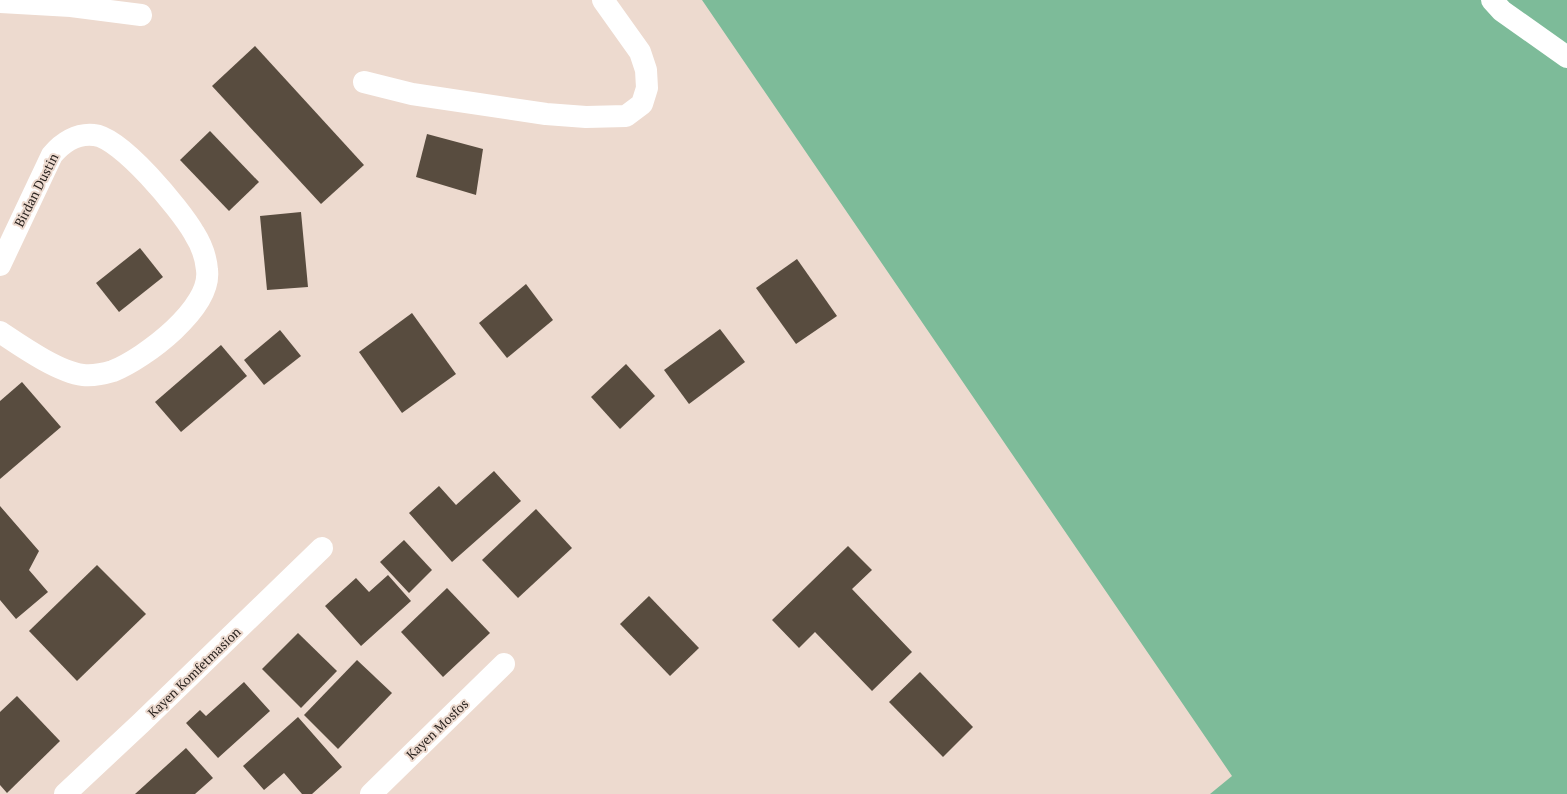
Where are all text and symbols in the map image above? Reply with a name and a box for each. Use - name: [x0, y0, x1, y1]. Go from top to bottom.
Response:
- street label: Birdan Dustin: [10, 150, 62, 230]
- street label: Kayen Komfetmasion: [144, 623, 245, 721]
- street label: Kayen Mosfos: [402, 695, 472, 763]

